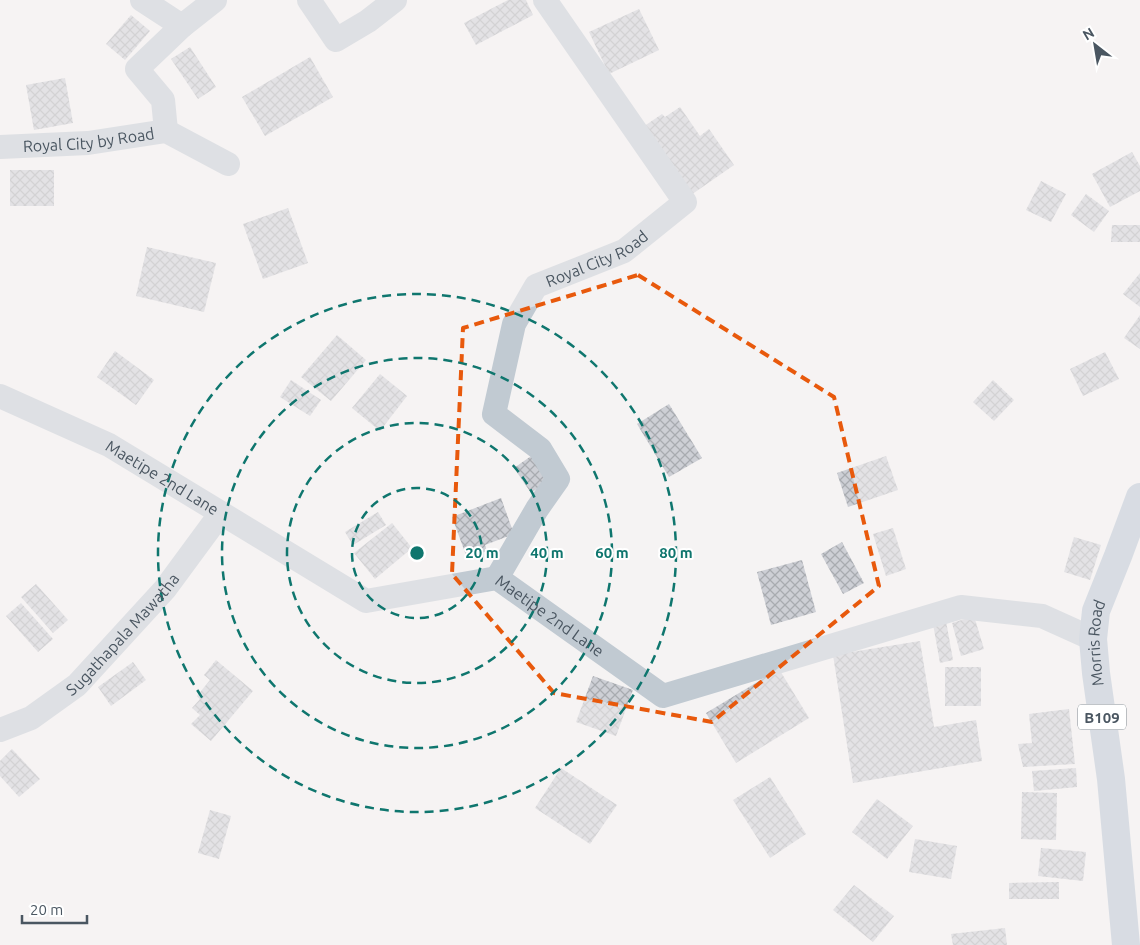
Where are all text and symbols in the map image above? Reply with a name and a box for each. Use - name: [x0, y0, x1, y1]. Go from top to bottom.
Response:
- north arrow: [1070, 20, 1120, 70]
- text: N: [1080, 24, 1097, 43]
- street label: Royal City by Road: [23, 124, 156, 155]
- street label: Royal City Road: [543, 227, 651, 290]
- street label: Maetipe 2nd Lane: [103, 436, 222, 519]
- centre of rings: [408, 544, 426, 562]
- text: 20 m: [465, 544, 499, 561]
- text: 40 m: [530, 544, 564, 561]
- text: 60 m: [595, 544, 629, 561]
- text: 80 m: [659, 544, 693, 561]
- street label: Sugathapala Mawatha: [63, 570, 183, 699]
- street label: Maetipe 2nd Lane: [492, 571, 608, 660]
- street label: Morris Road: [1084, 597, 1109, 687]
- road number: B109: [1078, 704, 1126, 730]
- scale bar: [22, 892, 88, 924]
- text: 20 m: [30, 901, 63, 918]

